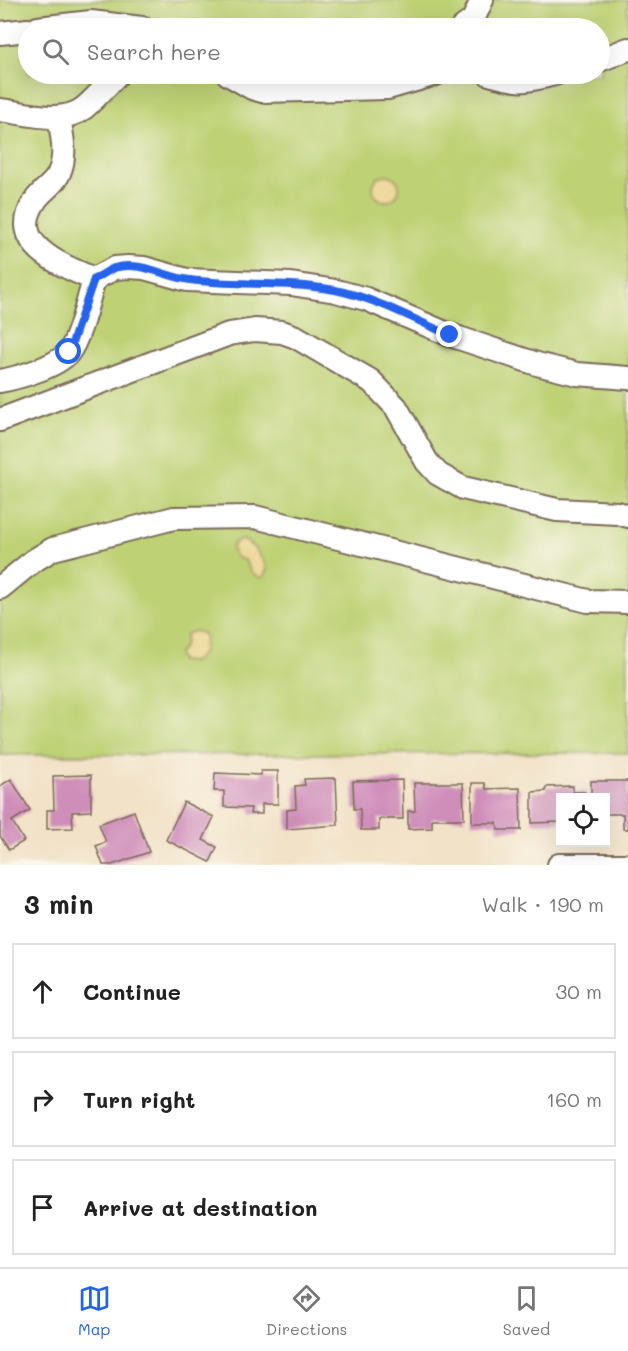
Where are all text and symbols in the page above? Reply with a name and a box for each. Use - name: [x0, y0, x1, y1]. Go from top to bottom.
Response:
- search box: [18, 18, 610, 84]
- icon: search: [39, 35, 72, 68]
- text: Search here: [87, 37, 221, 66]
- route end: [436, 321, 462, 347]
- route start: [55, 338, 81, 364]
- map controls: [556, 793, 610, 847]
- button: locate: [556, 793, 610, 847]
- text: 3 min: [24, 887, 93, 921]
- text: Walk · 190 m: [481, 891, 604, 917]
- icon: ahead: [26, 975, 59, 1008]
- text: Continue: [83, 977, 181, 1006]
- text: 30 m: [556, 978, 602, 1004]
- icon: right: [26, 1083, 59, 1116]
- text: Turn right: [83, 1085, 195, 1114]
- text: 160 m: [546, 1086, 602, 1112]
- icon: arrive: [26, 1191, 59, 1224]
- text: Arrive at destination: [83, 1193, 318, 1222]
- tab: Map: [78, 1282, 111, 1339]
- tab: Directions: [266, 1282, 347, 1339]
- tab: Saved: [503, 1282, 550, 1339]

